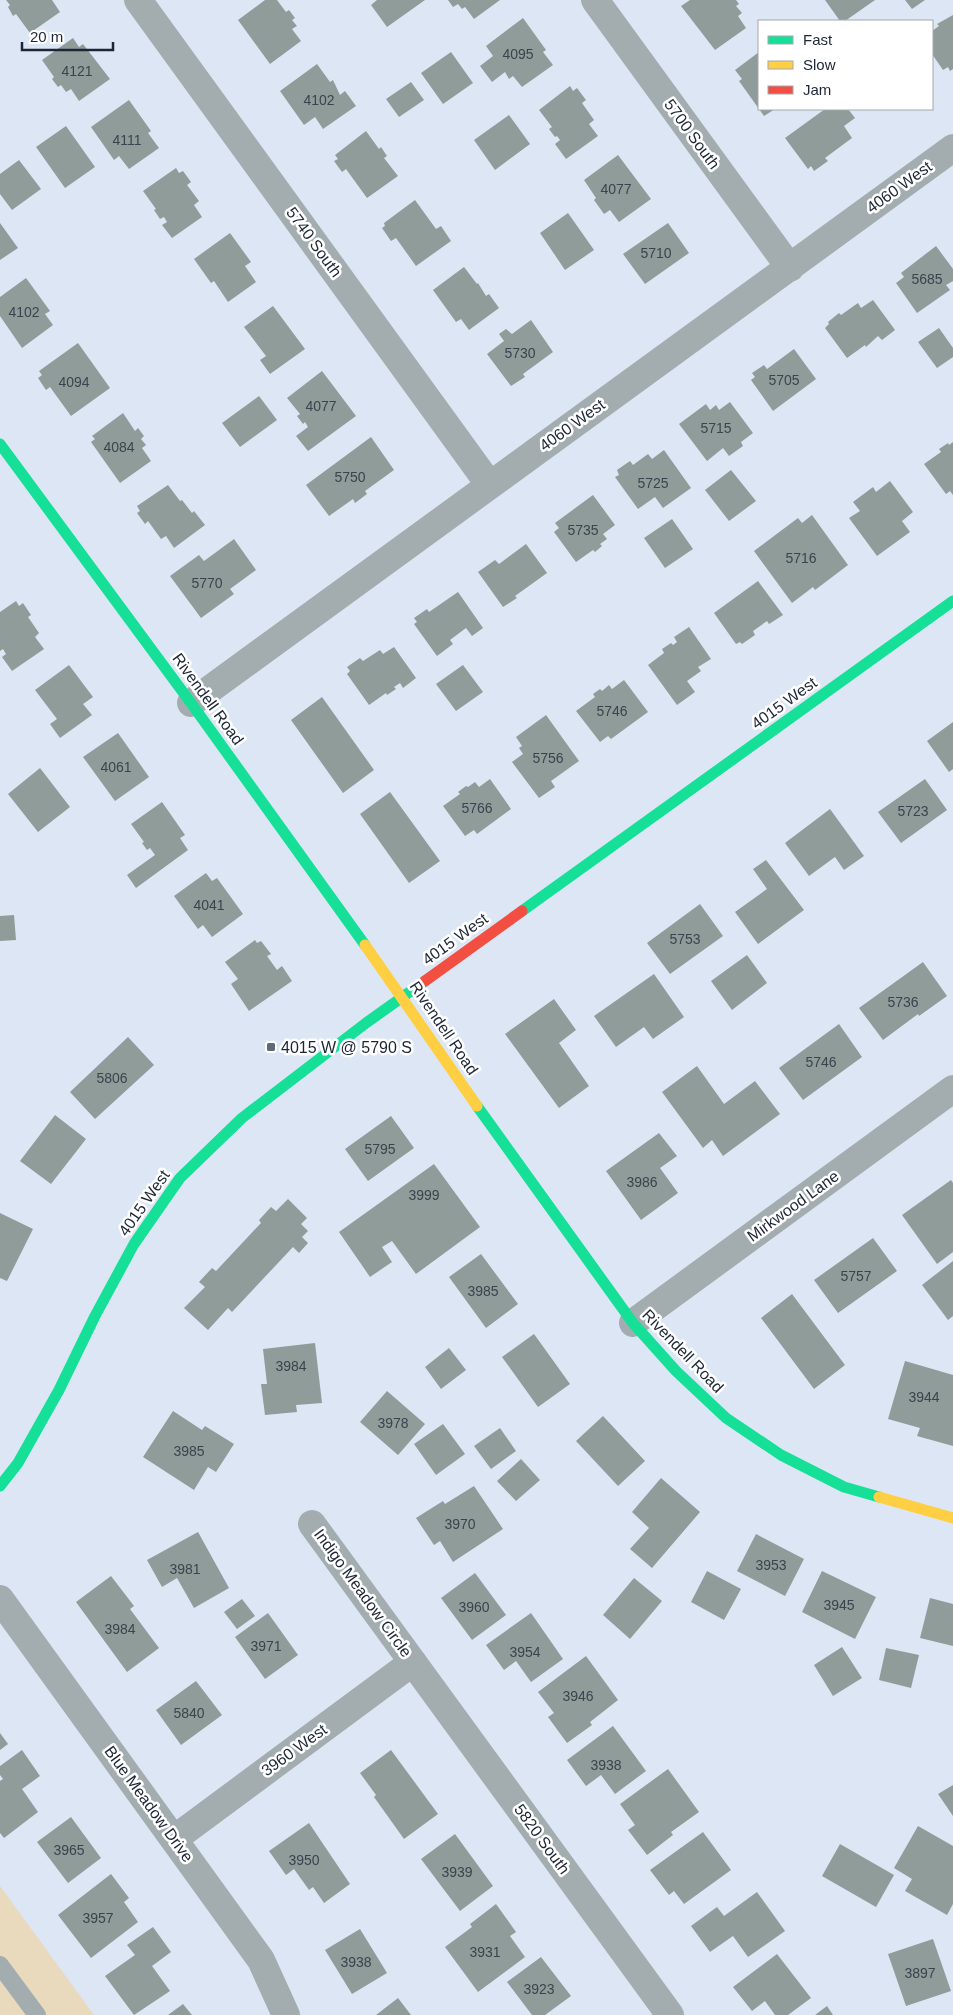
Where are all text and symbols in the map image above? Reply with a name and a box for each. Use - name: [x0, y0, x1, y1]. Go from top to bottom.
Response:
- scale bar: [22, 20, 114, 52]
- legend: [758, 20, 933, 110]
- text: 20 m: [30, 28, 63, 45]
- text: Fast: [803, 31, 833, 48]
- house number: 4095: [502, 46, 534, 62]
- text: Slow: [803, 56, 836, 73]
- house number: 4121: [61, 63, 93, 79]
- text: Jam: [803, 81, 831, 98]
- house number: 4102: [303, 92, 335, 108]
- street label: 5700 South: [661, 96, 723, 172]
- house number: 4111: [112, 132, 142, 148]
- street label: 4060 West: [863, 157, 935, 216]
- house number: 4077: [600, 181, 632, 197]
- street label: 5740 South: [283, 204, 345, 280]
- house number: 5710: [640, 245, 672, 261]
- house number: 5685: [911, 271, 943, 287]
- house number: 4102: [8, 304, 40, 320]
- house number: 5730: [504, 345, 536, 361]
- house number: 5705: [768, 372, 800, 388]
- house number: 4094: [58, 374, 90, 390]
- street label: 4060 West: [536, 395, 608, 454]
- house number: 4077: [305, 398, 337, 414]
- house number: 5715: [700, 420, 732, 436]
- house number: 4084: [103, 439, 135, 455]
- house number: 5750: [334, 469, 366, 485]
- house number: 5725: [637, 475, 669, 491]
- house number: 5735: [567, 522, 599, 538]
- house number: 5716: [785, 550, 817, 566]
- house number: 5770: [191, 575, 223, 591]
- street label: Rivendell Road: [169, 650, 247, 748]
- street label: 4015 West: [748, 673, 820, 732]
- house number: 5746: [596, 703, 628, 719]
- house number: 5756: [532, 750, 564, 766]
- house number: 4061: [100, 759, 132, 775]
- house number: 5766: [461, 800, 493, 816]
- house number: 5723: [897, 803, 929, 819]
- house number: 4041: [193, 897, 225, 913]
- street label: 4015 West: [419, 909, 491, 968]
- house number: 5753: [669, 931, 701, 947]
- street label: Rivendell Road: [407, 978, 481, 1078]
- house number: 5736: [887, 994, 919, 1010]
- place label: 4015 W @ 5790 S: [281, 1039, 412, 1056]
- marker: 4015 W @ 5790 S: [265, 1041, 277, 1053]
- house number: 5746: [805, 1054, 837, 1070]
- house number: 5806: [96, 1070, 128, 1086]
- house number: 5795: [364, 1141, 396, 1157]
- street label: 4015 West: [115, 1166, 173, 1239]
- street label: Mirkwood Lane: [744, 1167, 842, 1245]
- house number: 3986: [626, 1174, 658, 1190]
- house number: 3999: [408, 1187, 440, 1203]
- house number: 5757: [840, 1268, 872, 1284]
- house number: 3985: [467, 1283, 499, 1299]
- street label: Rivendell Road: [639, 1306, 727, 1396]
- house number: 3984: [275, 1358, 307, 1374]
- house number: 3944: [908, 1389, 940, 1405]
- house number: 3978: [377, 1415, 409, 1431]
- house number: 3985: [173, 1443, 205, 1459]
- house number: 3970: [444, 1516, 476, 1532]
- street label: Indigo Meadow Circle: [311, 1526, 415, 1660]
- house number: 3953: [755, 1557, 787, 1573]
- house number: 3981: [169, 1561, 201, 1577]
- house number: 3945: [823, 1597, 855, 1613]
- house number: 3960: [458, 1599, 490, 1615]
- house number: 3984: [104, 1621, 136, 1637]
- house number: 3971: [250, 1638, 282, 1654]
- house number: 3954: [509, 1644, 541, 1660]
- house number: 3946: [562, 1688, 594, 1704]
- house number: 5840: [173, 1705, 205, 1721]
- street label: 3960 West: [258, 1720, 330, 1779]
- street label: Blue Meadow Drive: [101, 1743, 197, 1865]
- house number: 3938: [590, 1757, 622, 1773]
- street label: 5820 South: [511, 1801, 573, 1877]
- house number: 3965: [53, 1842, 85, 1858]
- house number: 3950: [288, 1852, 320, 1868]
- house number: 3939: [441, 1864, 473, 1880]
- house number: 3957: [82, 1910, 114, 1926]
- house number: 3931: [469, 1944, 501, 1960]
- house number: 3938: [340, 1954, 372, 1970]
- house number: 3897: [904, 1965, 936, 1981]
- house number: 3923: [523, 1981, 555, 1997]

